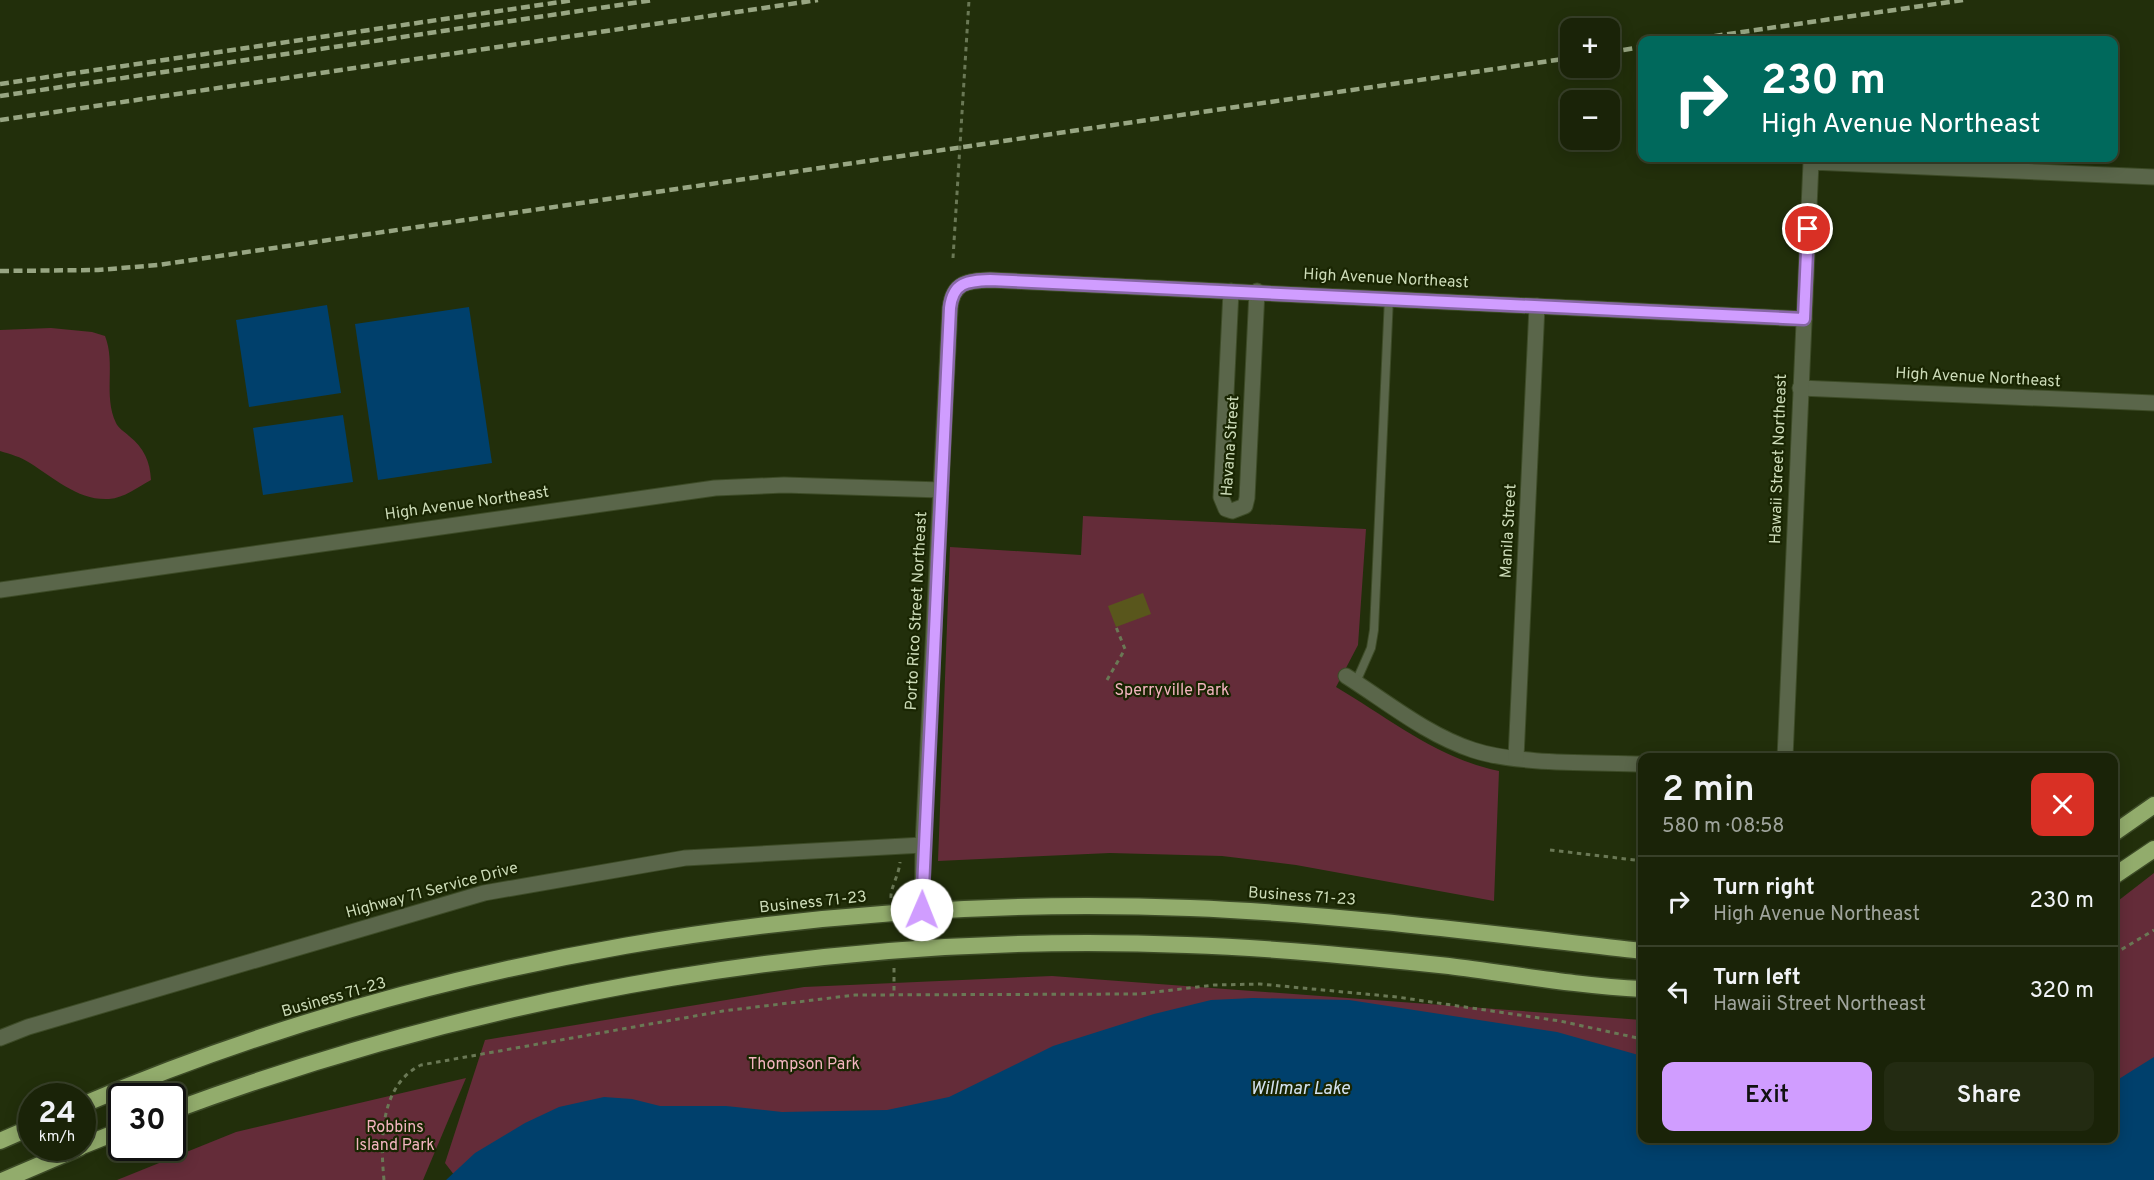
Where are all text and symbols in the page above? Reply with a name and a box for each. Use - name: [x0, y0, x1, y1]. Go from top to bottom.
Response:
- map controls: [1560, 18, 1620, 150]
- button: +: [1560, 18, 1620, 78]
- text: 230 m: [1761, 56, 1886, 109]
- icon: right: [1662, 60, 1740, 138]
- button: −: [1560, 90, 1620, 150]
- text: High Avenue Northeast: [1761, 108, 2041, 142]
- pin: [1782, 203, 1833, 254]
- icon: arrive: [1791, 212, 1824, 245]
- street label: High Avenue Northeast: [1303, 265, 1469, 293]
- street label: High Avenue Northeast: [1895, 364, 2061, 392]
- street label: Hawaii Street Northeast: [1766, 374, 1792, 544]
- street label: Havana Street: [1218, 395, 1244, 497]
- street label: High Avenue Northeast: [384, 483, 550, 525]
- street label: Manila Street: [1497, 483, 1521, 579]
- street label: Porto Rico Street Northeast: [902, 511, 932, 711]
- park label: Sperryville Park: [1114, 681, 1230, 701]
- text: 2 min: [1662, 768, 1755, 814]
- button: close: [2031, 773, 2094, 836]
- text: 580 m · 08:58: [1662, 814, 1785, 840]
- street label: Highway 71 Service Drive: [344, 858, 520, 924]
- text: Turn right: [1713, 875, 1815, 902]
- position arrow: [890, 878, 954, 942]
- street label: Business 71-23: [1247, 883, 1357, 911]
- icon: right: [1662, 885, 1695, 918]
- street label: Business 71-23: [758, 887, 868, 919]
- text: 230 m: [2030, 888, 2094, 915]
- text: High Avenue Northeast: [1713, 902, 1920, 928]
- text: Turn left: [1713, 965, 1801, 992]
- street label: Business 71-23: [279, 973, 389, 1023]
- icon: left: [1662, 975, 1695, 1008]
- text: 320 m: [2030, 978, 2094, 1005]
- text: Hawaii Street Northeast: [1713, 992, 1926, 1018]
- park label: Thompson Park: [748, 1055, 860, 1075]
- button: Exit: [1662, 1062, 1872, 1131]
- button: Share: [1884, 1062, 2094, 1131]
- water label: Willmar Lake: [1250, 1078, 1351, 1101]
- speed limit sign: 30: [108, 1083, 186, 1161]
- text: 24: [38, 1096, 76, 1133]
- park label: Robbins Island Park: [355, 1118, 435, 1156]
- text: km/h: [39, 1128, 75, 1147]

